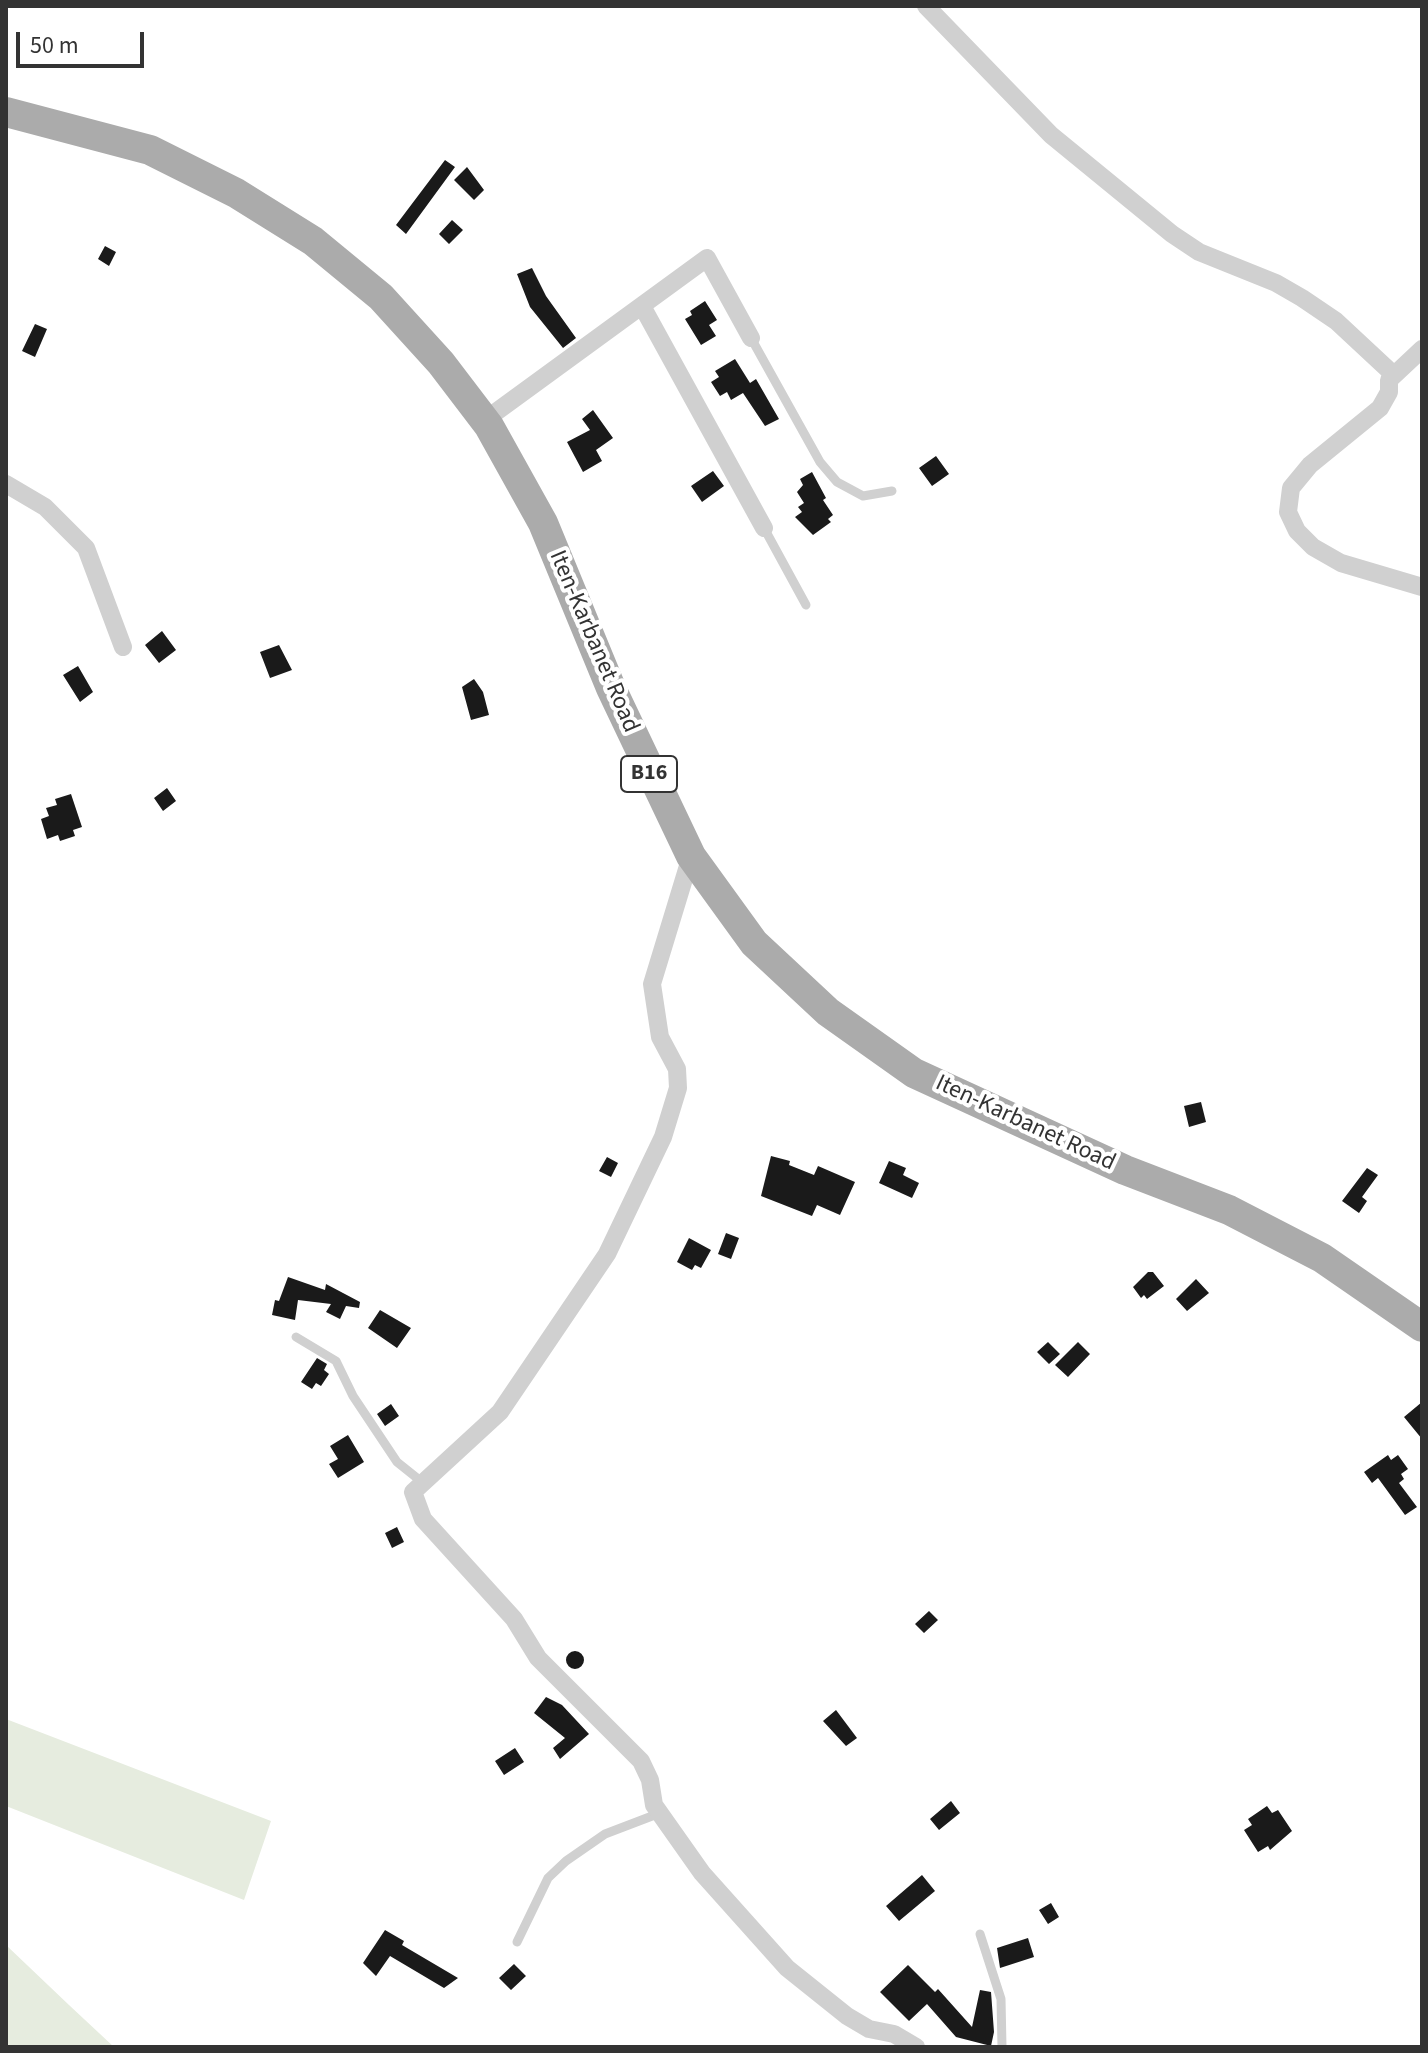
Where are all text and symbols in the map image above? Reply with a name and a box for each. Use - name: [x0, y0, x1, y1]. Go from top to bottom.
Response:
- scale bar: [20, 16, 148, 66]
- text: 50 m: [30, 28, 79, 63]
- street label: Iten-Karbanet Road: [542, 547, 644, 737]
- road number: B16: [621, 756, 677, 792]
- street label: Iten-Karbanet Road: [930, 1070, 1120, 1178]

